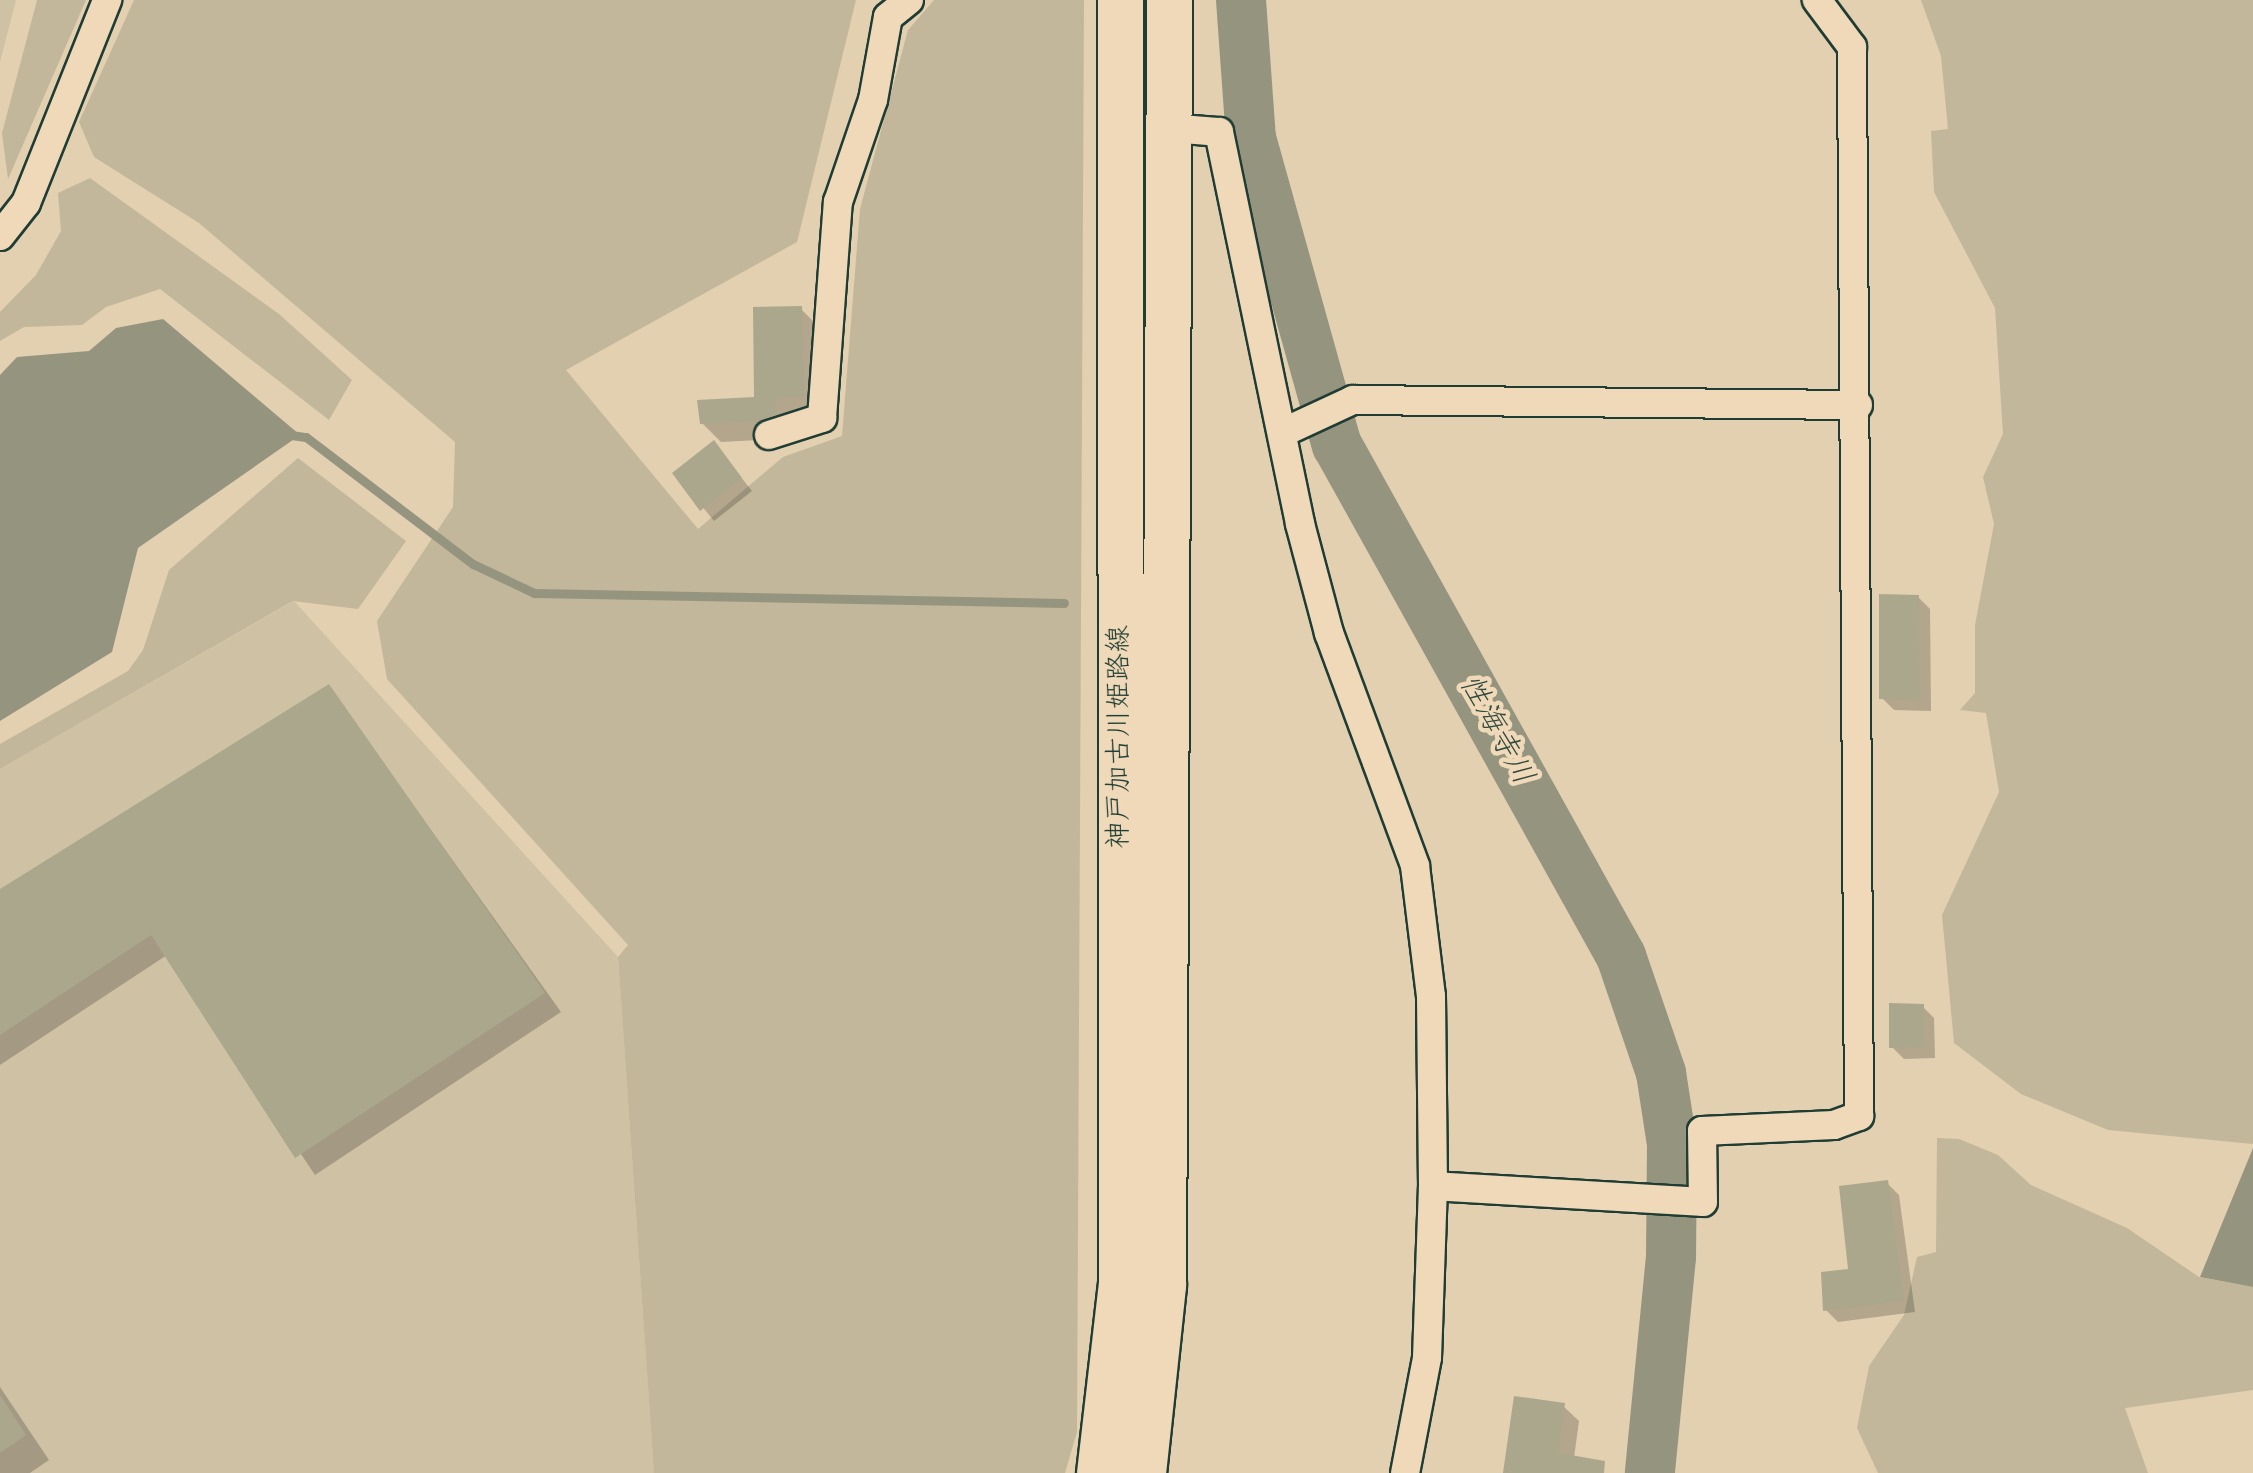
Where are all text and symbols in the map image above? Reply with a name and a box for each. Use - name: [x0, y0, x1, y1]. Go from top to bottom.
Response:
- street label: 神戸加古川姫路線: [1103, 625, 1137, 849]
- water label: 性海寺川: [1451, 669, 1541, 791]

